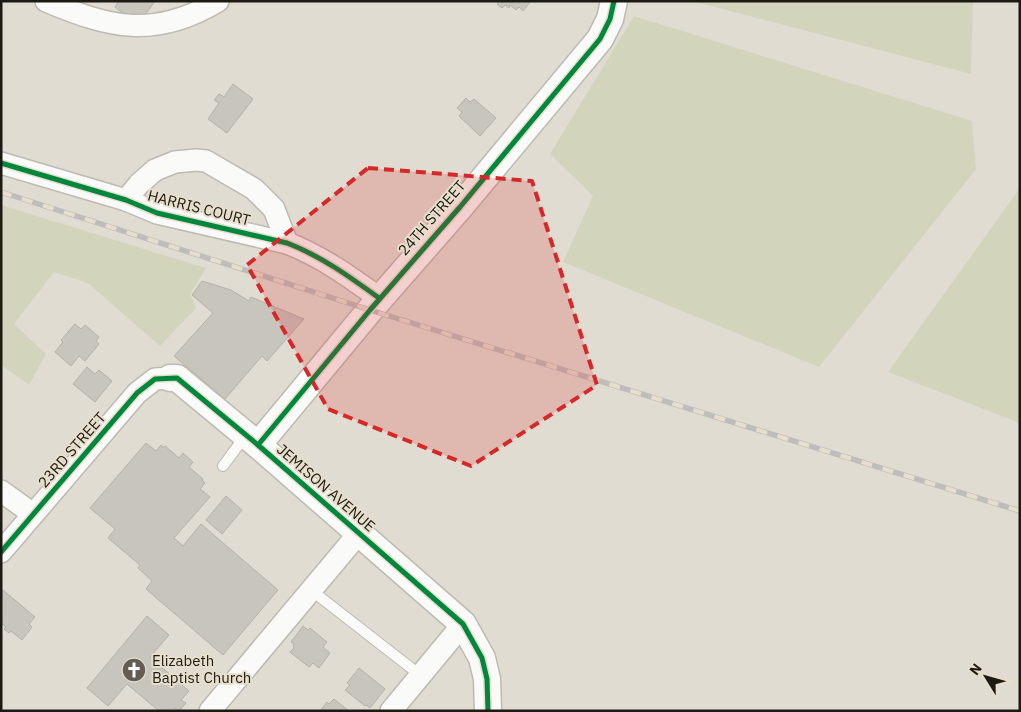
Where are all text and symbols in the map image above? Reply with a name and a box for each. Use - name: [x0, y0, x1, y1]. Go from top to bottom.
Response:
- street label: 24TH STREET: [394, 176, 470, 259]
- street label: HARRIS COURT: [146, 186, 253, 230]
- street label: 23RD STREET: [34, 408, 110, 491]
- street label: JEMISON AVENUE: [273, 440, 380, 536]
- place label: Elizabeth Baptist Church: [152, 651, 251, 687]
- north arrow: [961, 652, 1011, 702]
- church icon: Elizabeth Baptist Church: [121, 657, 147, 683]
- text: N: [965, 660, 986, 679]

